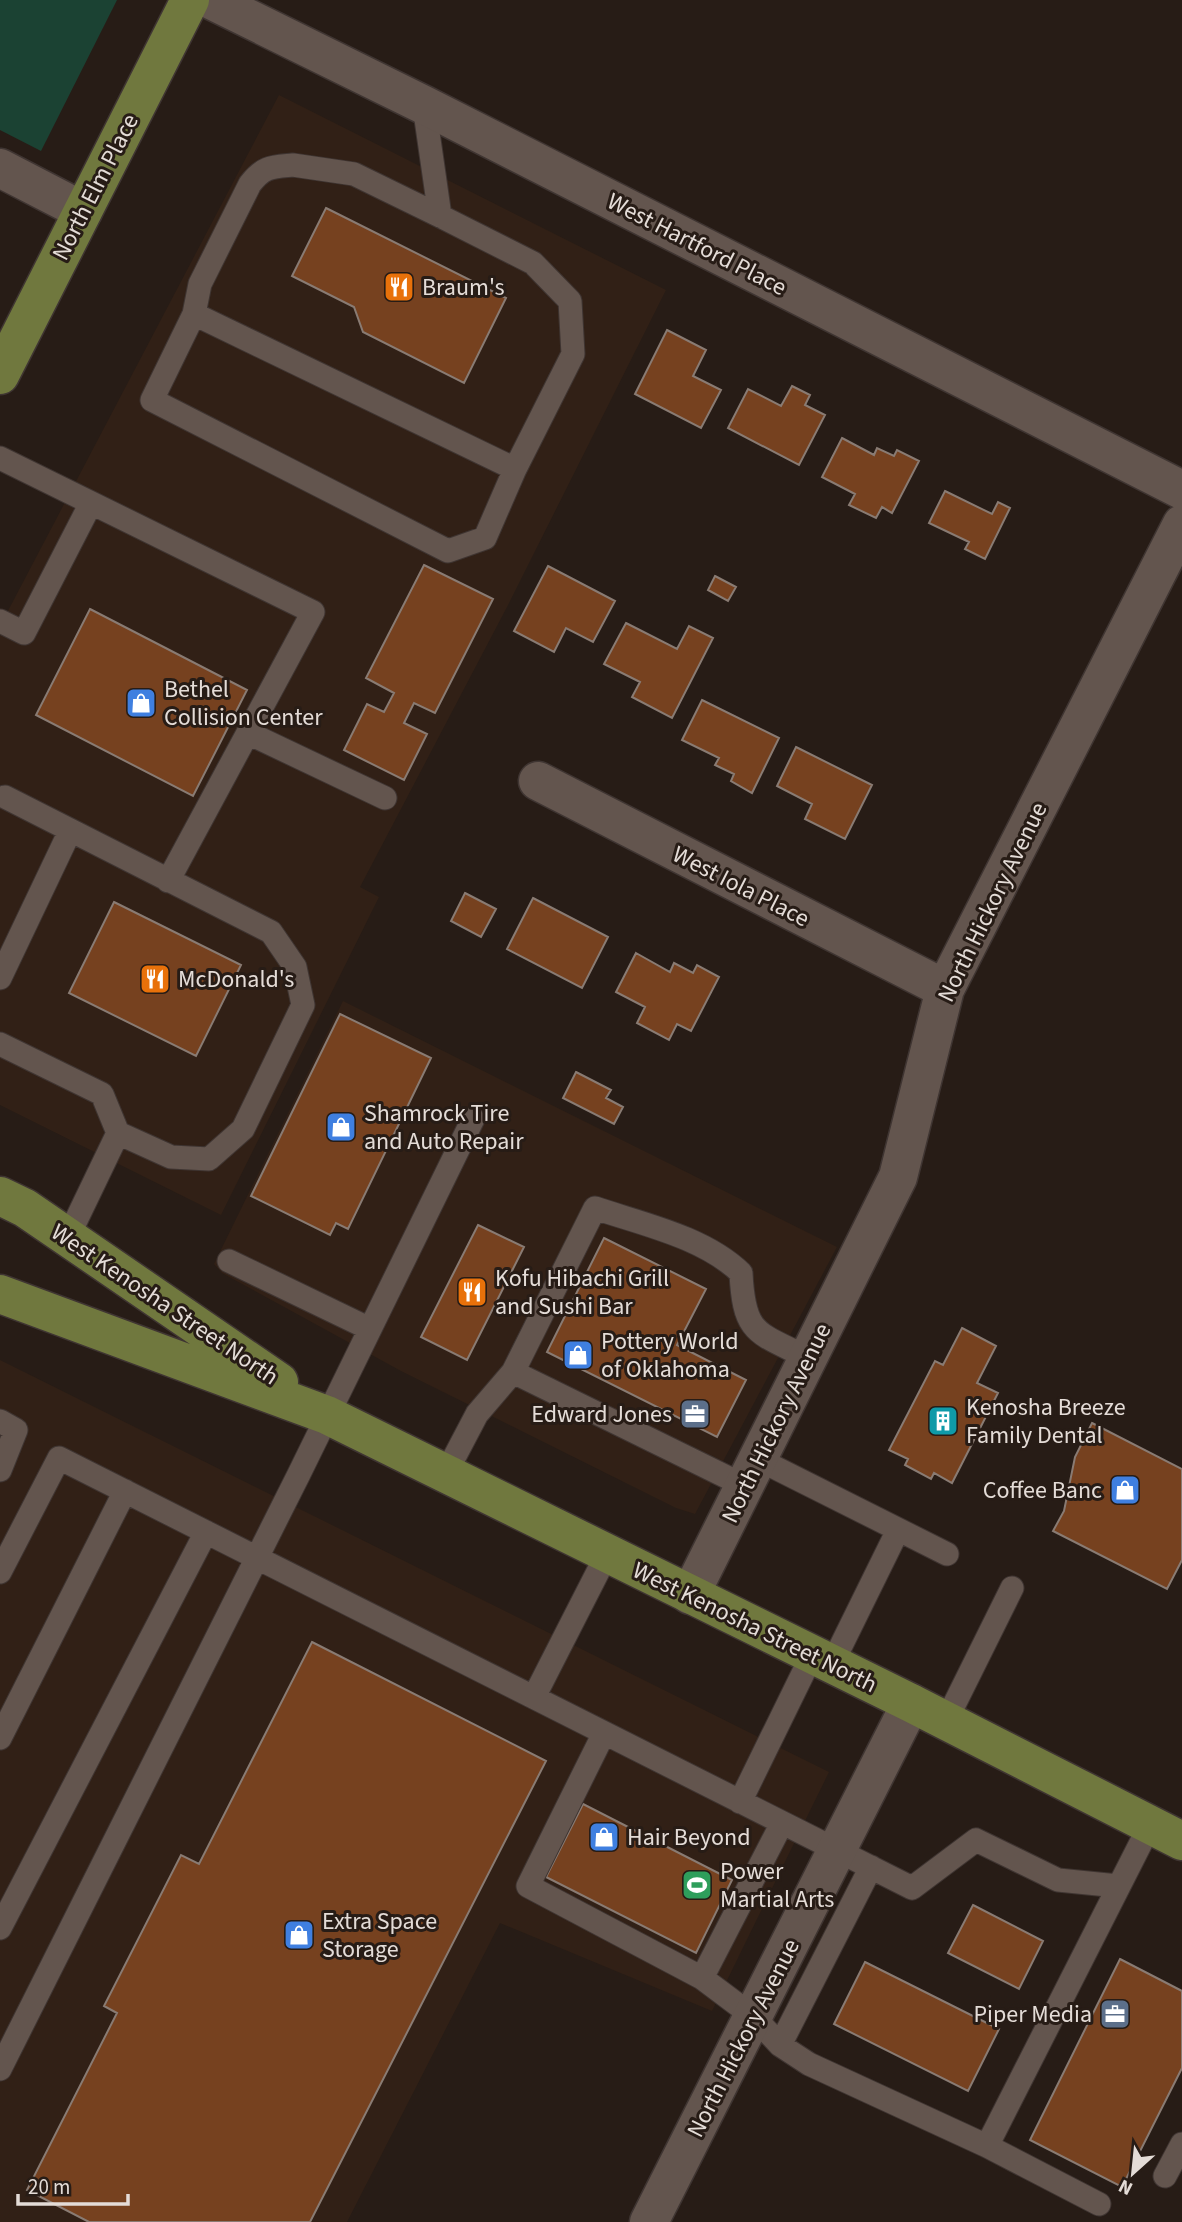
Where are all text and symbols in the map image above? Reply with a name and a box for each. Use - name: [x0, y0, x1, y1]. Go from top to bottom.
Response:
- street label: North Elm Place: [43, 108, 147, 267]
- street label: West Hartford Place: [601, 184, 793, 305]
- restaurant icon: Braum's: [382, 270, 416, 304]
- place label: Braum's: [422, 270, 504, 305]
- place label: Bethel Collision Center: [164, 672, 323, 735]
- shop icon: Bethel Collision Center: [124, 686, 158, 720]
- street label: North Hickory Avenue: [929, 796, 1056, 1008]
- street label: West Iola Place: [666, 837, 815, 936]
- restaurant icon: McDonald's: [138, 962, 172, 996]
- place label: McDonald's: [178, 962, 294, 997]
- place label: Shamrock Tire and Auto Repair: [364, 1096, 524, 1159]
- shop icon: Shamrock Tire and Auto Repair: [324, 1110, 358, 1144]
- street label: West Kenosha Street North: [44, 1215, 286, 1394]
- place label: Kofu Hibachi Grill and Sushi Bar: [495, 1261, 669, 1324]
- restaurant icon: Kofu Hibachi Grill and Sushi Bar: [455, 1275, 489, 1309]
- street label: North Hickory Avenue: [713, 1317, 840, 1529]
- place label: Pottery World of Oklahoma: [601, 1324, 739, 1387]
- shop icon: Pottery World of Oklahoma: [561, 1338, 595, 1372]
- place label: Kenosha Breeze Family Dental: [966, 1390, 1126, 1453]
- place label: Edward Jones: [531, 1397, 672, 1432]
- office icon: Edward Jones: [678, 1397, 712, 1431]
- building icon: Kenosha Breeze Family Dental: [926, 1404, 960, 1438]
- place label: Coffee Banc: [983, 1473, 1102, 1508]
- shop icon: Coffee Banc: [1108, 1473, 1142, 1507]
- street label: West Kenosha Street North: [627, 1553, 883, 1702]
- shop icon: Hair Beyond: [587, 1820, 621, 1854]
- place label: Hair Beyond: [627, 1820, 751, 1855]
- place label: Power Martial Arts: [720, 1854, 834, 1917]
- sports icon: Power Martial Arts: [680, 1868, 714, 1902]
- place label: Extra Space Storage: [322, 1904, 437, 1967]
- shop icon: Extra Space Storage: [282, 1918, 316, 1952]
- street label: North Hickory Avenue: [678, 1933, 809, 2144]
- place label: Piper Media: [973, 1997, 1092, 2032]
- office icon: Piper Media: [1098, 1997, 1132, 2031]
- north arrow: [1098, 2138, 1168, 2208]
- scale bar: [18, 2162, 128, 2206]
- text: 20 m: [28, 2172, 70, 2202]
- text: N: [1114, 2172, 1138, 2202]

